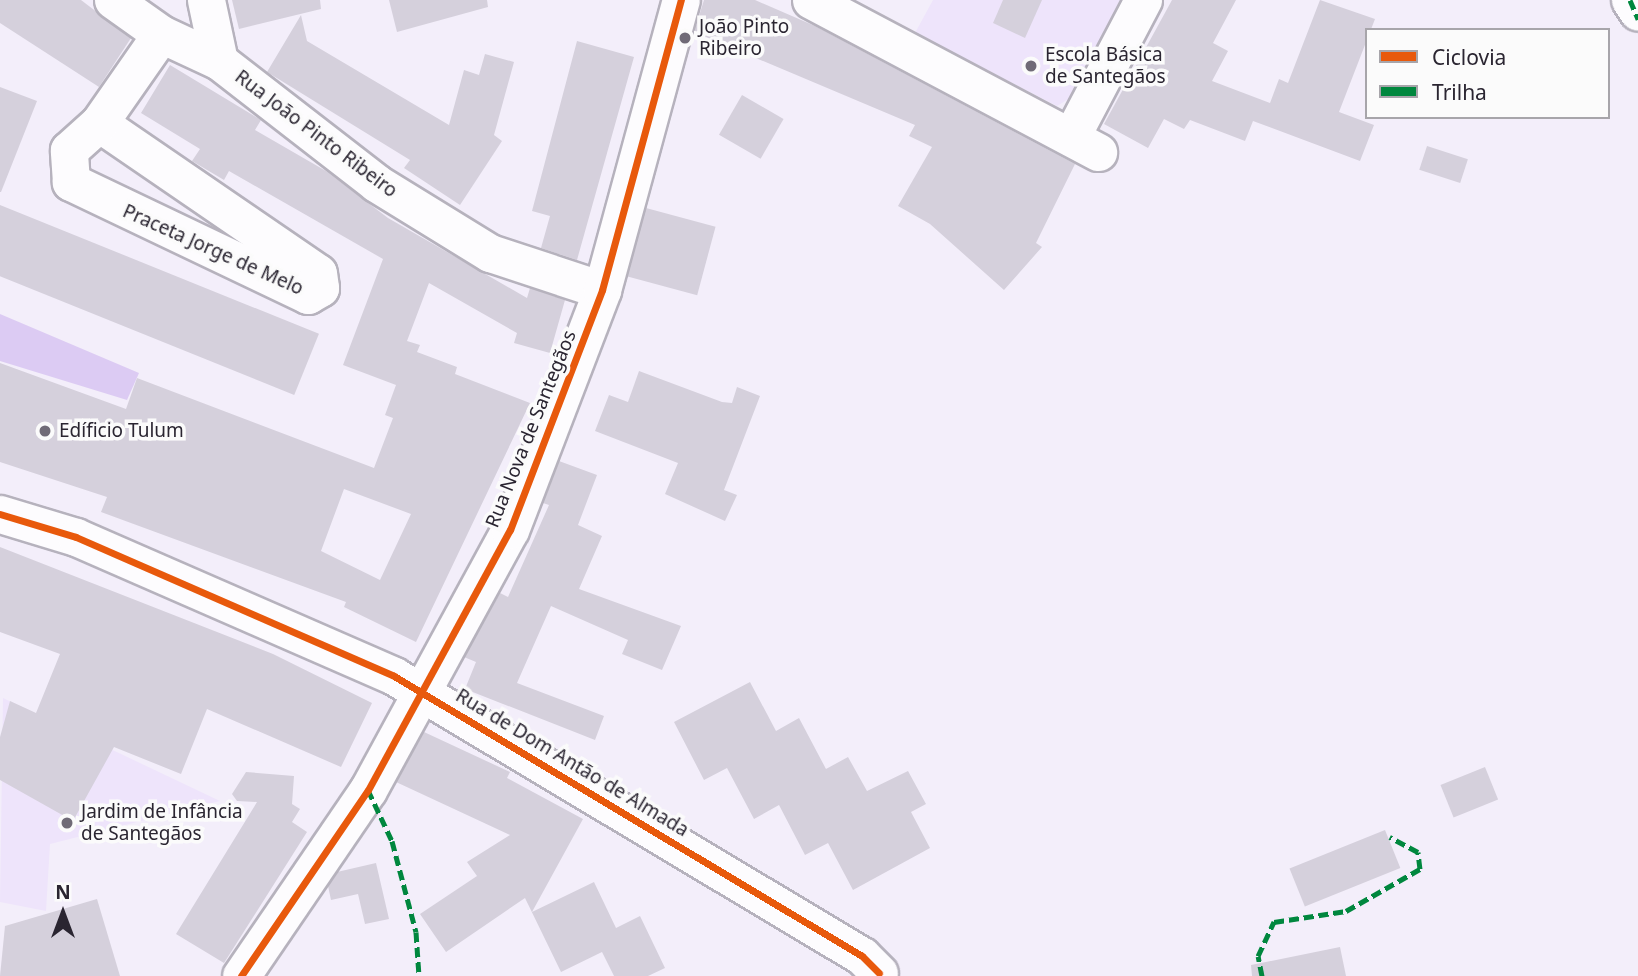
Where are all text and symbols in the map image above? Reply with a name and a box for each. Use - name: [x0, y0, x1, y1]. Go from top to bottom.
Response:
- place label: João Pinto Ribeiro: [699, 16, 789, 60]
- legend: [1365, 28, 1610, 119]
- marker: João Pinto Ribeiro: [677, 30, 693, 46]
- text: Ciclovia: [1432, 43, 1506, 71]
- place label: Escola Básica de Santegãos: [1045, 44, 1166, 88]
- marker: Escola Básica de Santegãos: [1023, 58, 1039, 74]
- street label: Rua João Pinto Ribeiro: [230, 66, 402, 202]
- text: Trilha: [1432, 78, 1487, 106]
- street label: Praceta Jorge de Melo: [119, 200, 307, 300]
- street label: Rua Nova de Santegãos: [481, 327, 581, 531]
- place label: Edíficio Tulum: [59, 420, 184, 442]
- marker: Edíficio Tulum: [37, 423, 53, 439]
- street label: Rua de Dom Antão de Almada: [451, 684, 693, 842]
- place label: Jardim de Infância de Santegãos: [81, 801, 243, 845]
- marker: Jardim de Infância de Santegãos: [59, 815, 75, 831]
- north arrow: [28, 878, 98, 948]
- text: N: [55, 879, 71, 905]

